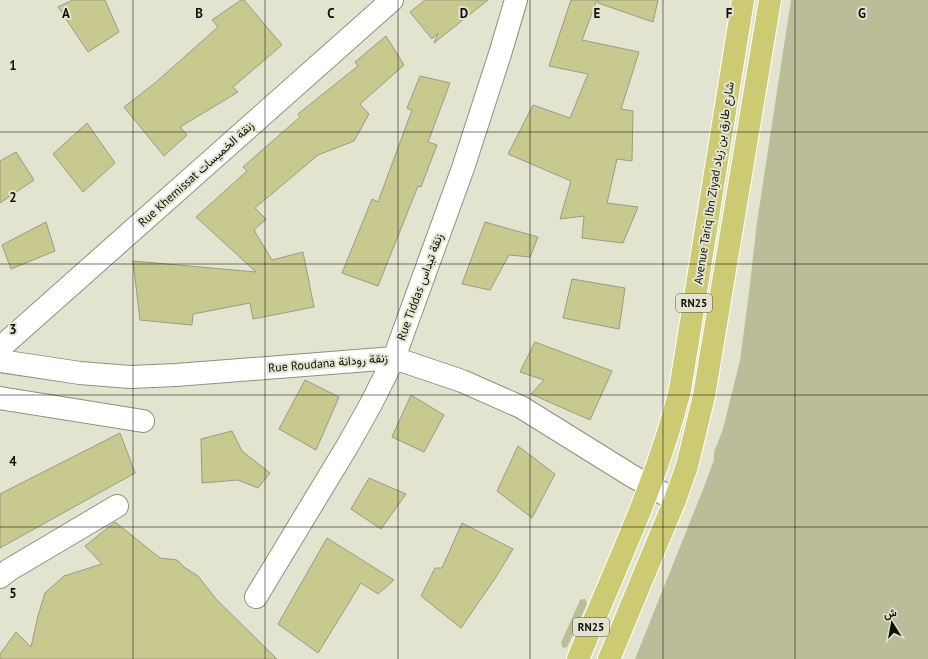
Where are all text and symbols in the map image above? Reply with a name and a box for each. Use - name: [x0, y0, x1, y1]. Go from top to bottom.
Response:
- text: A: [62, 5, 70, 22]
- text: B: [195, 5, 203, 22]
- text: C: [327, 5, 335, 22]
- text: D: [460, 5, 468, 22]
- text: E: [594, 5, 601, 22]
- text: F: [726, 5, 733, 22]
- text: G: [858, 5, 866, 22]
- text: 1: [9, 57, 17, 74]
- street label: Avenue Tariq Ibn Ziyad شارع طارق بن زياد: [690, 81, 739, 286]
- street label: Rue Khemissat زنقة الخميسات: [135, 118, 257, 230]
- text: 2: [9, 189, 17, 206]
- street label: Rue Tiddas زنقة تيداس: [393, 231, 447, 343]
- road number: RN25: [676, 294, 712, 312]
- text: 3: [9, 321, 17, 338]
- street label: Rue Roudana زنقة رودانة: [268, 350, 388, 376]
- text: 4: [9, 453, 17, 470]
- text: 5: [9, 585, 17, 602]
- north arrow: [872, 603, 912, 643]
- text: ش: [882, 605, 898, 621]
- road number: RN25: [573, 618, 609, 636]

